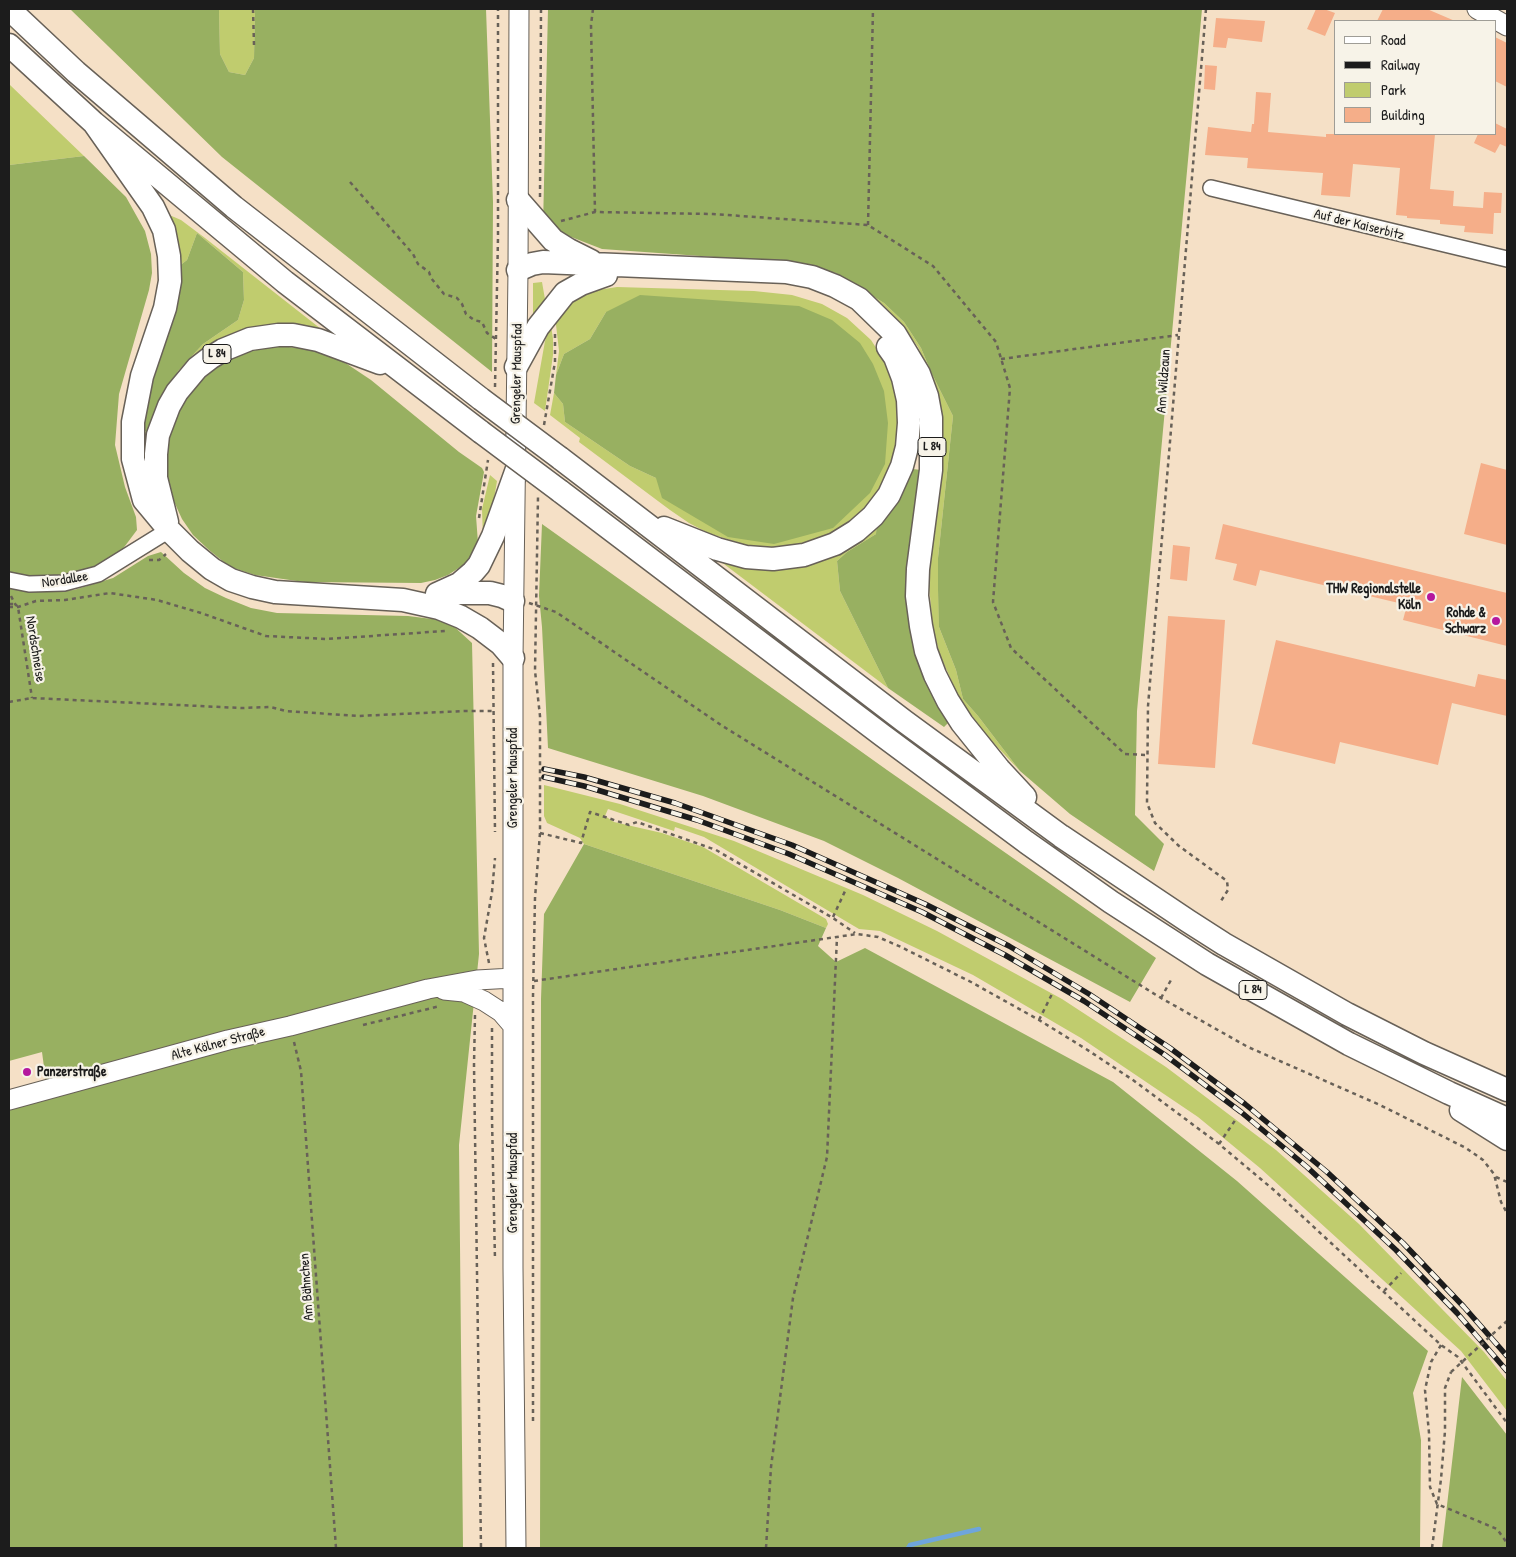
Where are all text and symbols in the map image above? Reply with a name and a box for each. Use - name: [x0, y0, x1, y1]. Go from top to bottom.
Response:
- legend: [1334, 20, 1496, 135]
- text: Road: [1381, 29, 1406, 50]
- text: Railway: [1381, 54, 1420, 75]
- text: Park: [1381, 79, 1406, 100]
- text: Building: [1381, 104, 1425, 125]
- street label: Auf der Kaiserbitz: [1312, 206, 1406, 244]
- street label: Grengeler Mauspfad: [508, 324, 526, 424]
- road number: L 84: [203, 344, 231, 364]
- street label: Am Wildzaun: [1153, 349, 1175, 413]
- road number: L 84: [918, 438, 946, 457]
- street label: Nordallee: [41, 568, 89, 592]
- place label: THW Regionalstelle Köln: [1326, 581, 1421, 614]
- marker: THW Regionalstelle Köln: [1425, 591, 1437, 603]
- place label: Rohde & Schwarz: [1445, 605, 1486, 638]
- street label: Nordschneise: [21, 615, 49, 683]
- marker: Rohde & Schwarz: [1490, 615, 1502, 627]
- street label: Grengeler Mauspfad: [505, 728, 521, 828]
- road number: L 84: [1239, 980, 1267, 1000]
- street label: Alte Kölner Straße: [169, 1023, 267, 1065]
- place label: Panzerstraße: [37, 1064, 107, 1080]
- marker: Panzerstraße: [21, 1066, 33, 1078]
- street label: Grengeler Mauspfad: [505, 1133, 521, 1233]
- street label: Am Bähnchen: [296, 1253, 318, 1321]

